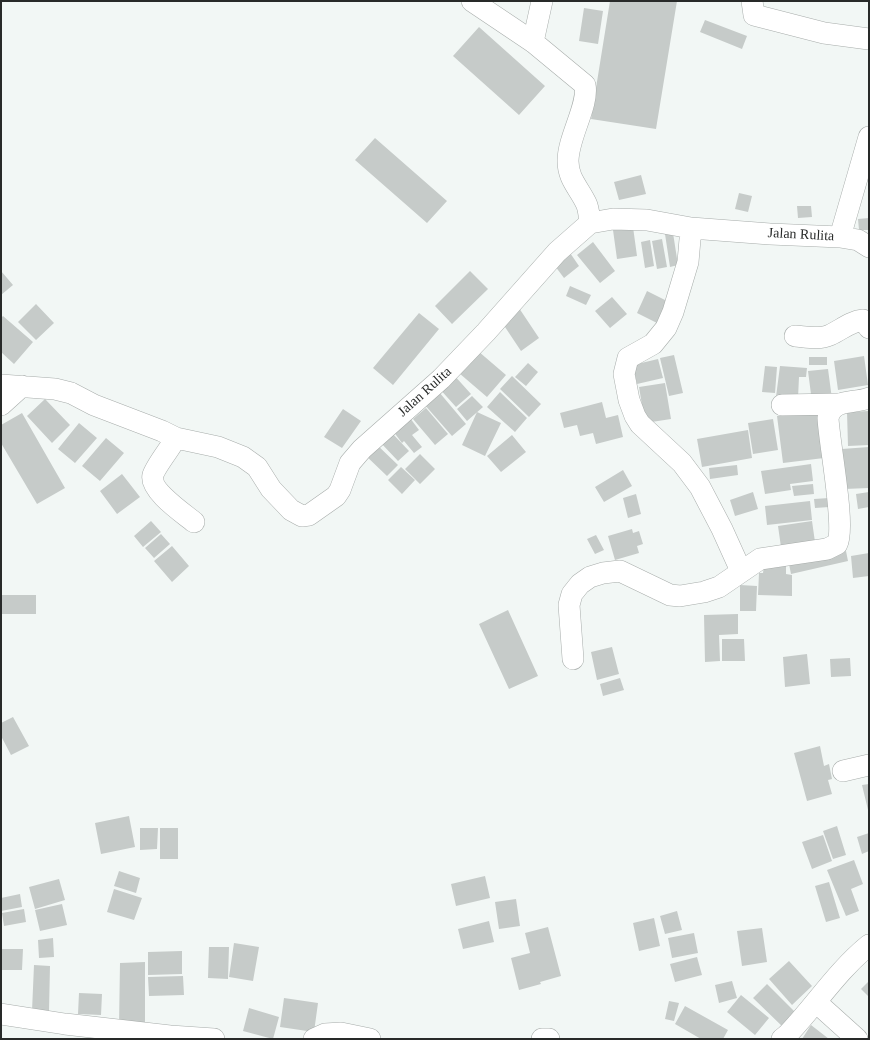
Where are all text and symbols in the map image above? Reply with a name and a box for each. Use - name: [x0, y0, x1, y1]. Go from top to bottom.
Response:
- street label: Jalan Rulita: [767, 225, 835, 245]
- street label: Jalan Rulita: [395, 364, 455, 420]

